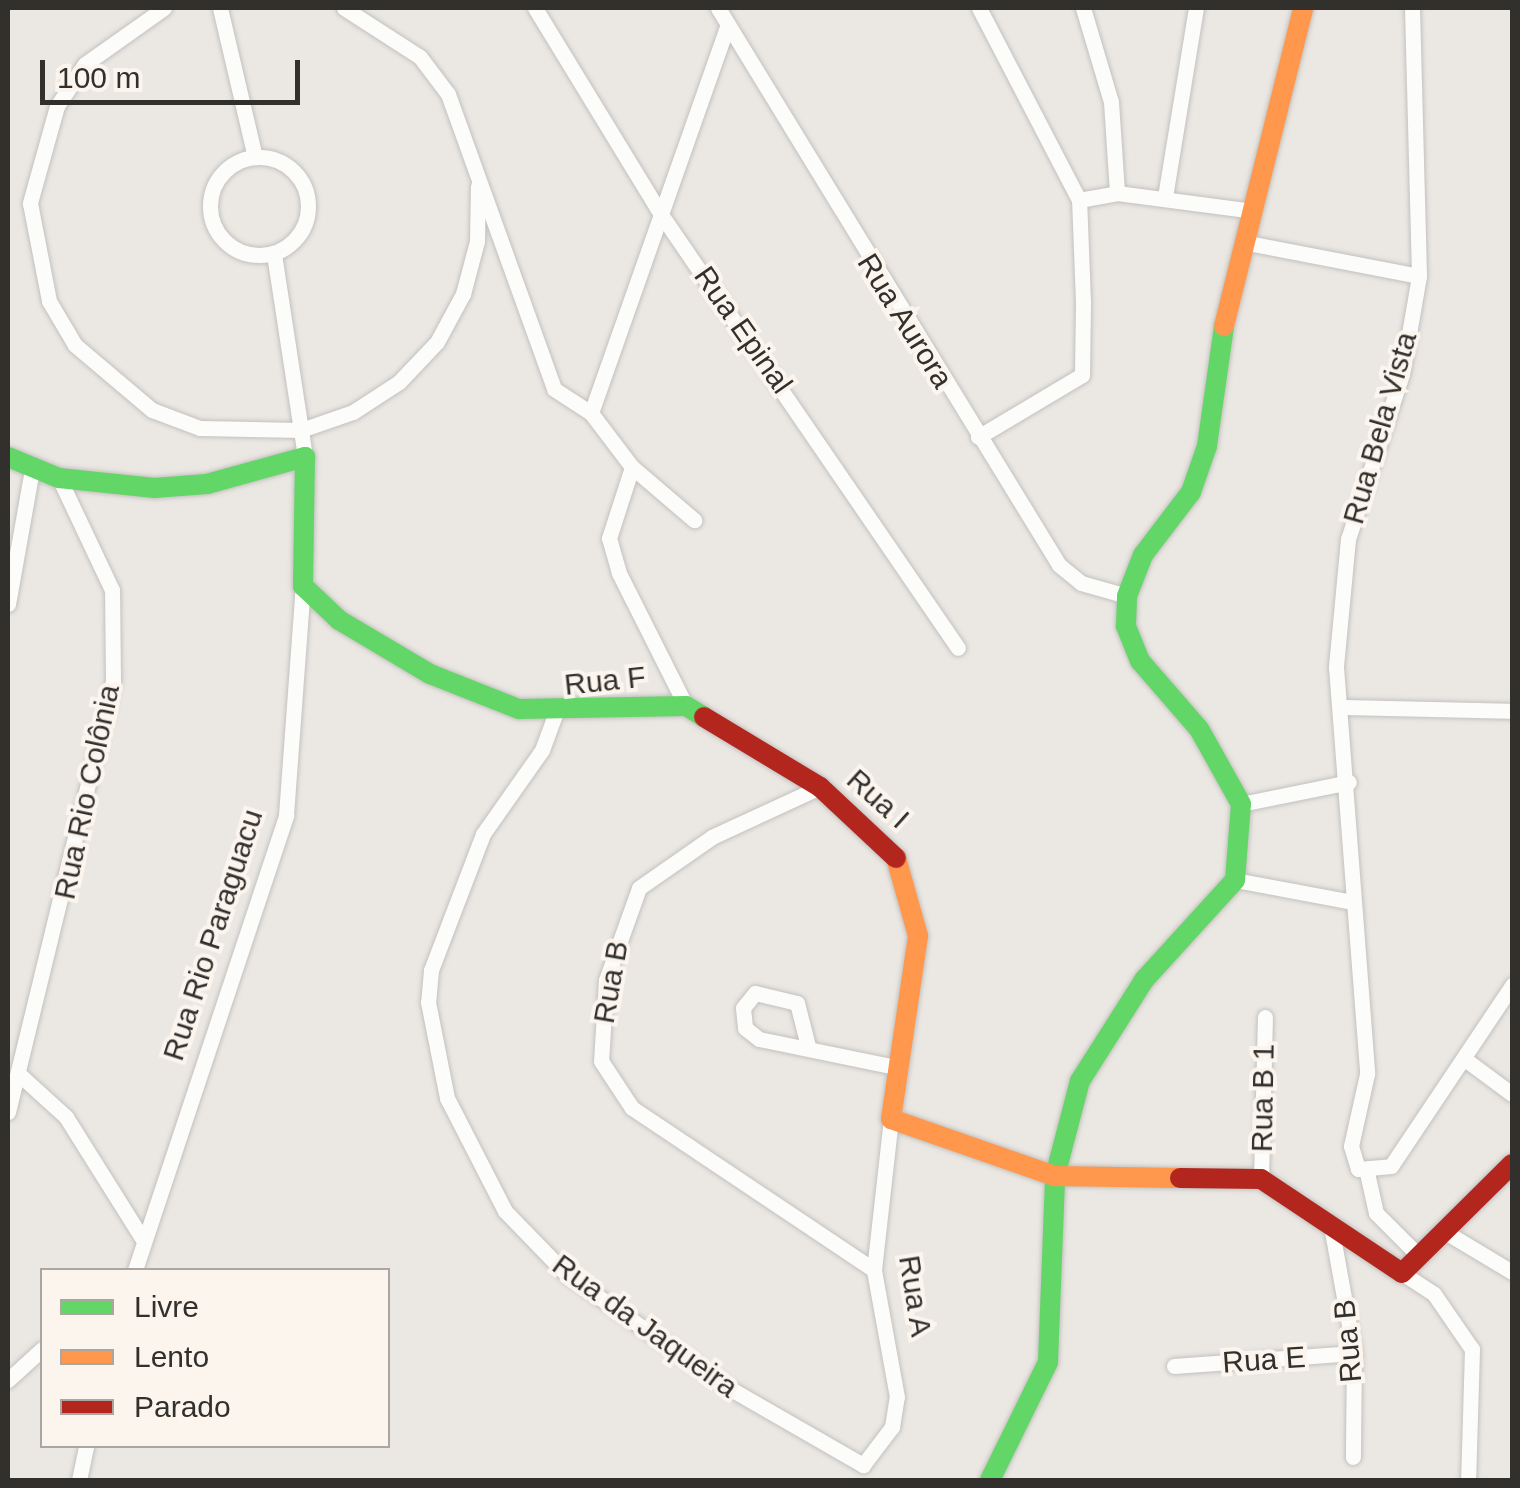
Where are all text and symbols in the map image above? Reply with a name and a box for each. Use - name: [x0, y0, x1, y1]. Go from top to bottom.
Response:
- scale bar: [45, 40, 305, 102]
- text: 100 m: [57, 61, 140, 94]
- street label: Rua Aurora: [849, 246, 961, 396]
- street label: Rua Epinal: [686, 260, 800, 400]
- street label: Rua Bela Vista: [1335, 328, 1425, 528]
- street label: Rua F: [562, 659, 648, 703]
- street label: Rua Rio Colônia: [47, 681, 127, 903]
- street label: Rua I: [839, 762, 917, 836]
- street label: Rua Rio Paraguacu: [155, 805, 271, 1065]
- street label: Rua B: [586, 938, 636, 1026]
- street label: Rua B 1: [1244, 1043, 1282, 1153]
- street label: Rua da Jaqueira: [545, 1247, 745, 1405]
- street label: Rua A: [891, 1252, 939, 1340]
- legend: [40, 1268, 390, 1448]
- text: Livre: [134, 1290, 199, 1323]
- street label: Rua B: [1326, 1298, 1370, 1384]
- street label: Rua E: [1221, 1339, 1307, 1381]
- text: Lento: [134, 1340, 209, 1373]
- text: Parado: [134, 1390, 231, 1423]

